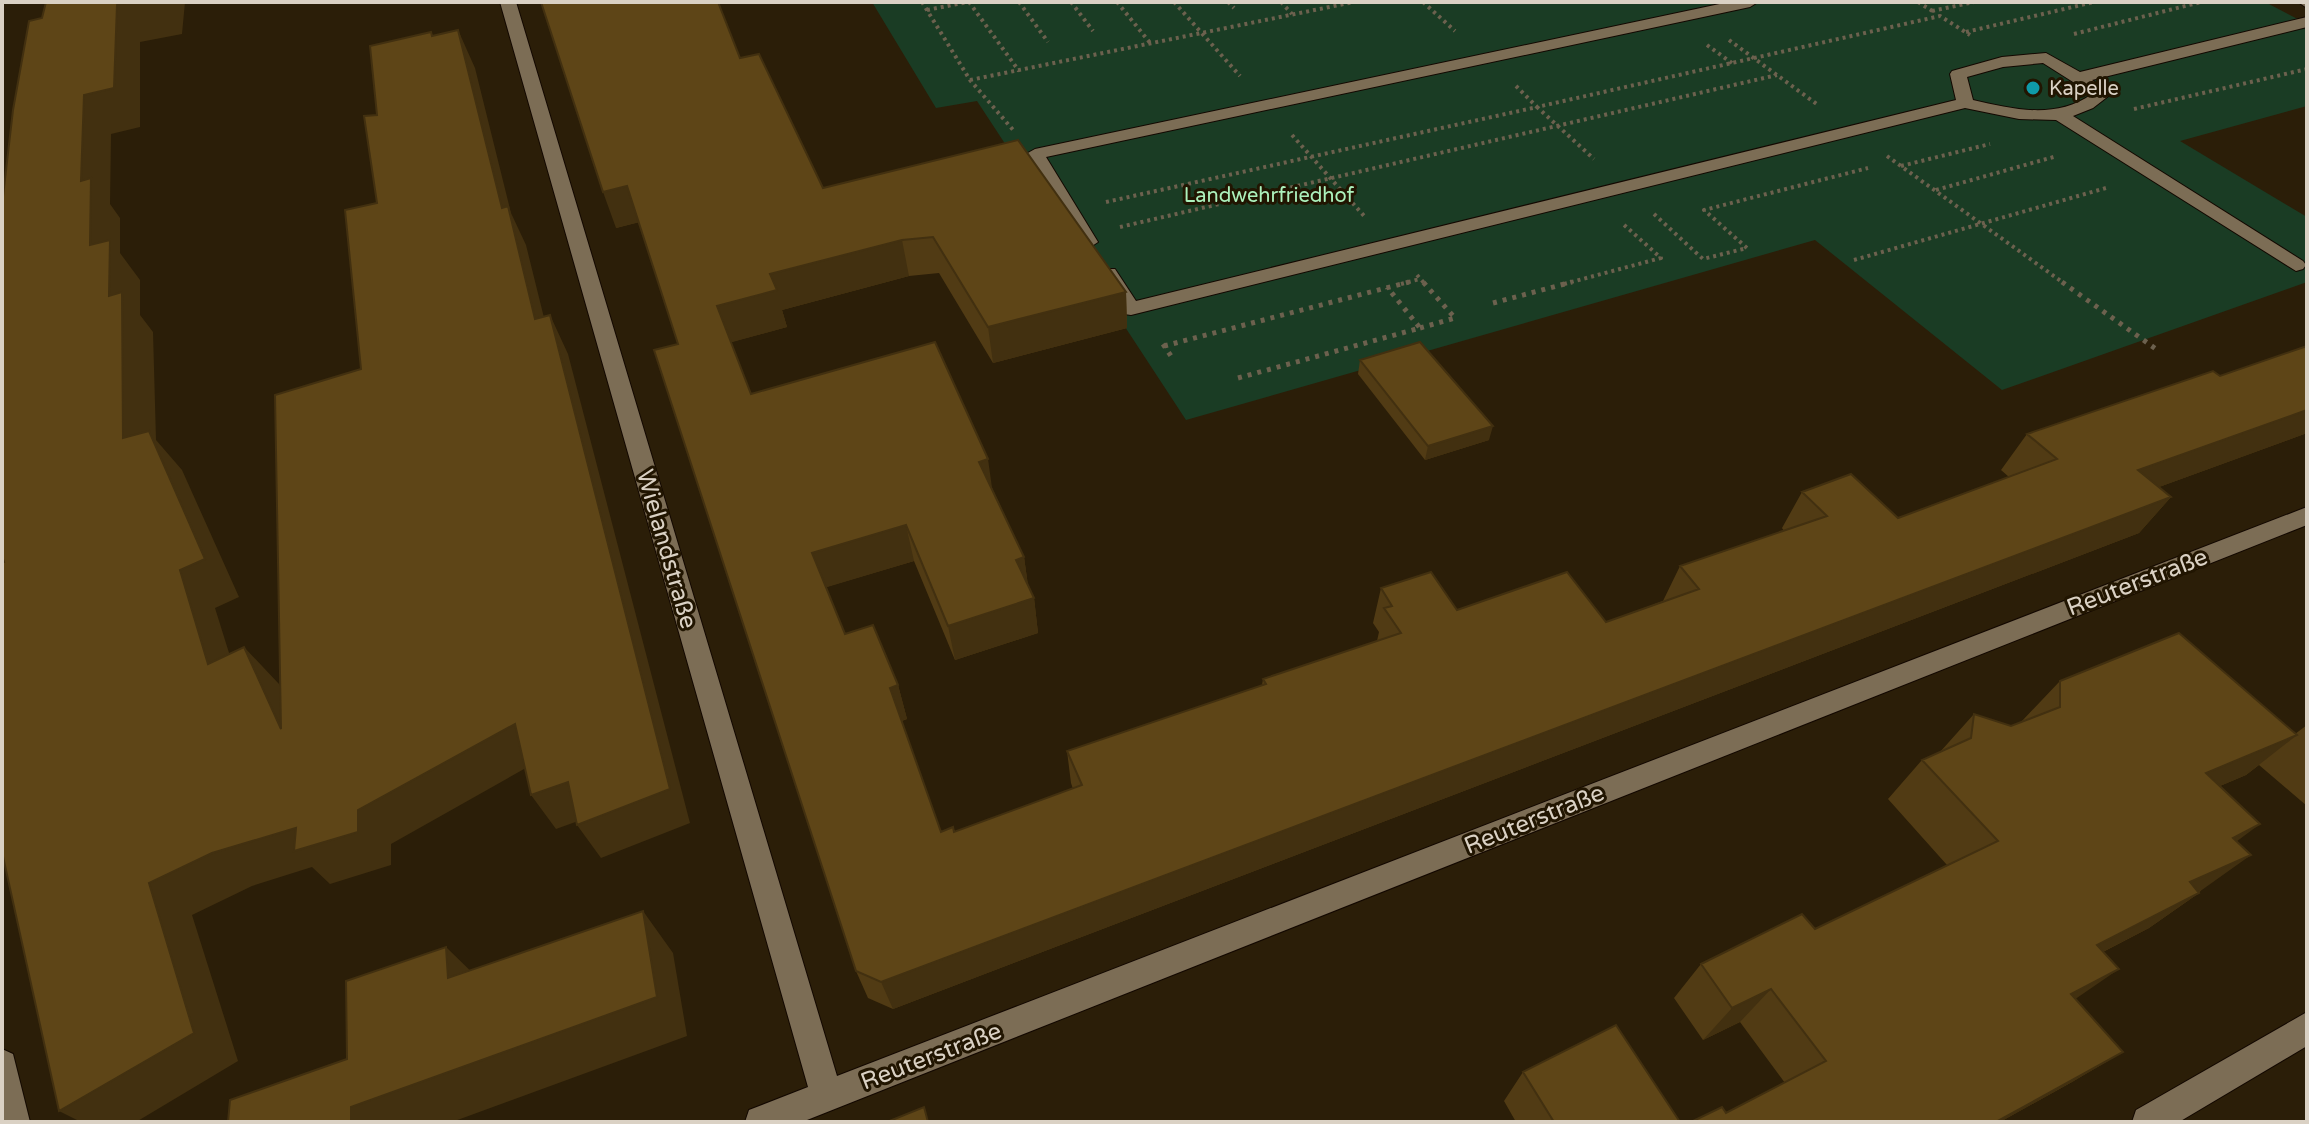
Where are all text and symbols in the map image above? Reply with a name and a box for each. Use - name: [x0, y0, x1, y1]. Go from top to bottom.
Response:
- place label: Kapelle: [2049, 77, 2119, 101]
- marker: Kapelle: [2024, 79, 2042, 97]
- park label: Landwehrfriedhof: [1184, 184, 1355, 208]
- street label: Wielandstraße: [630, 466, 703, 632]
- street label: Reuterstraße: [2063, 542, 2212, 623]
- street label: Reuterstraße: [1460, 778, 1608, 861]
- street label: Reuterstraße: [857, 1016, 1006, 1097]

